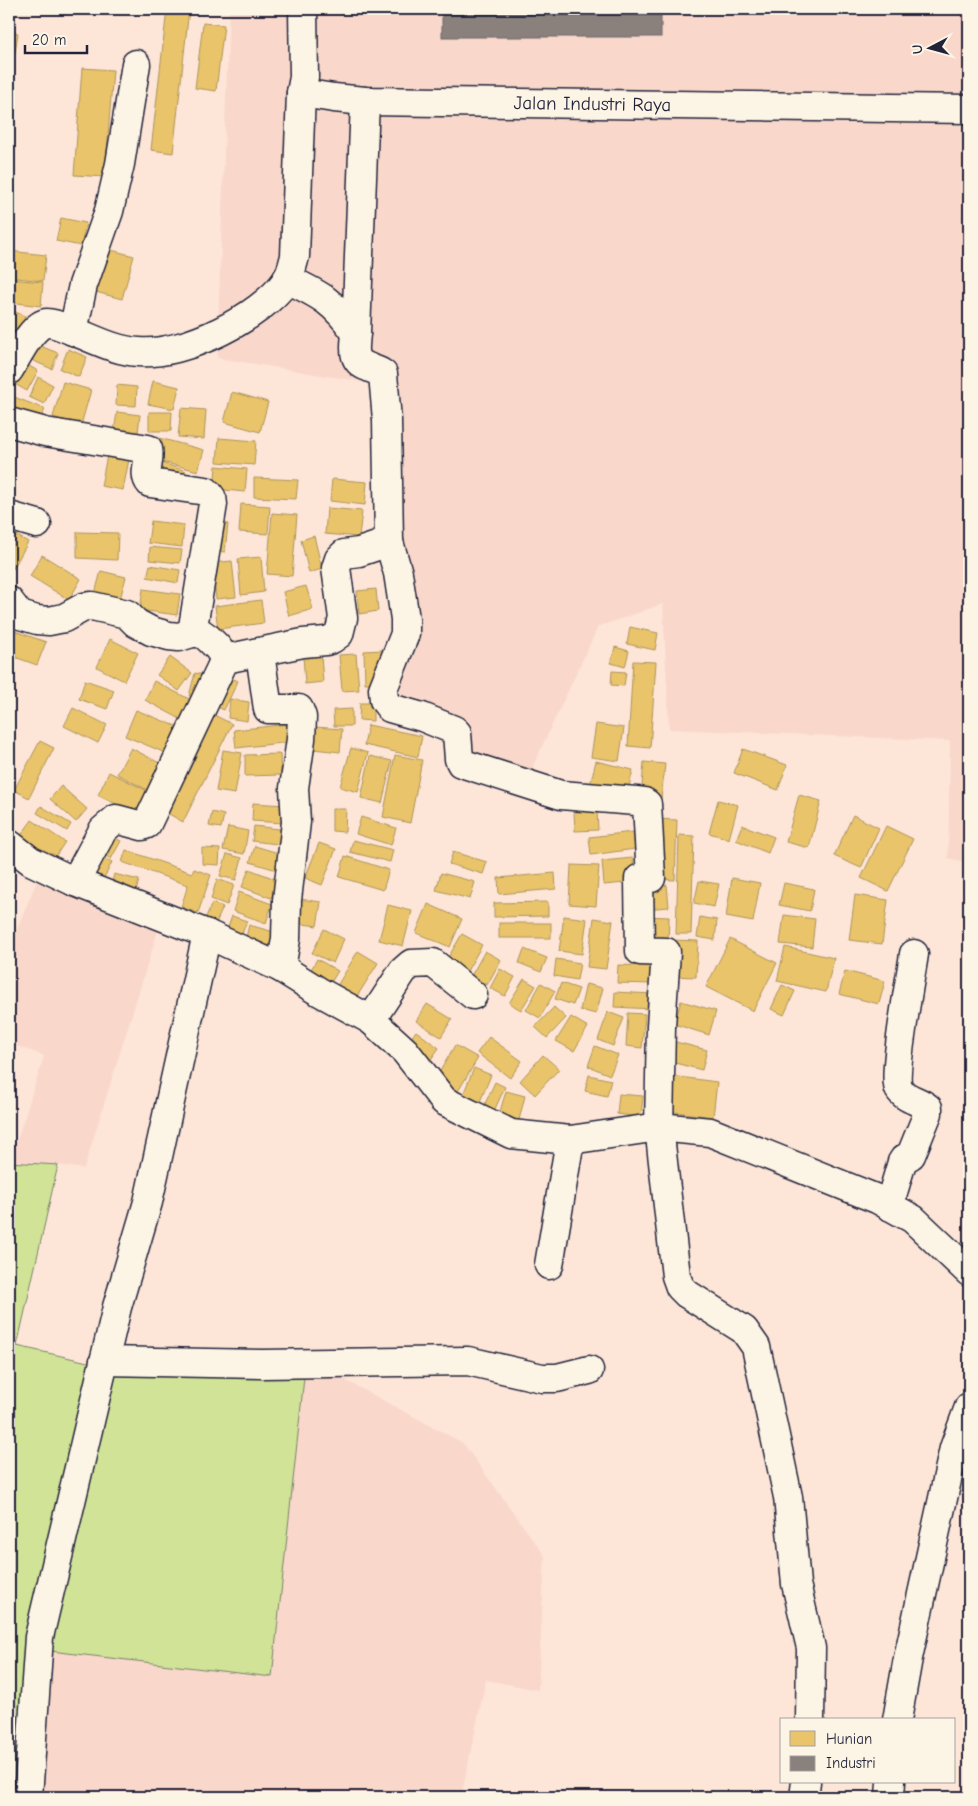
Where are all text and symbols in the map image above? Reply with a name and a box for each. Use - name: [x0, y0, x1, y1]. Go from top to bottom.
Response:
- scale bar: [25, 22, 88, 54]
- north arrow: [906, 22, 956, 72]
- text: 20 m: [32, 31, 66, 49]
- text: U: [909, 44, 927, 55]
- street label: Jalan Industri Raya: [513, 92, 671, 116]
- legend: [780, 1718, 956, 1784]
- text: Hunian: [826, 1730, 872, 1748]
- text: Industri: [826, 1754, 876, 1772]

